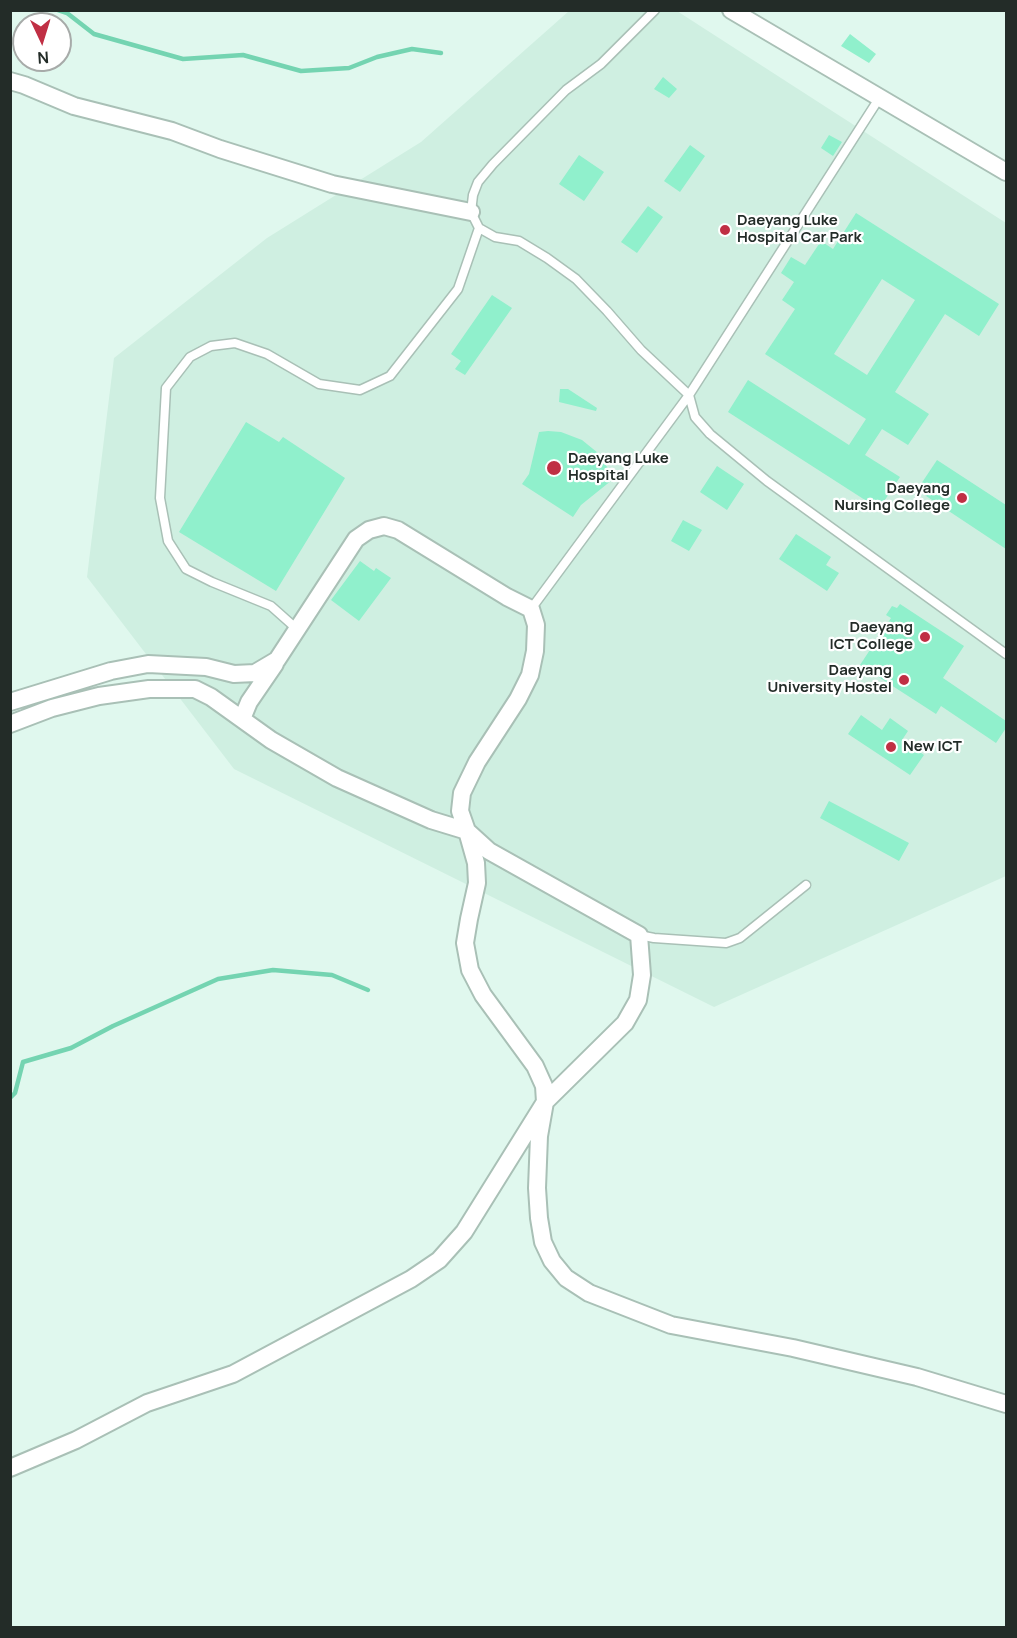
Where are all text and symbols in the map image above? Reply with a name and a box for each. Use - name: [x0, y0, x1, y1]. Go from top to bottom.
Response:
- north arrow: [12, 12, 72, 72]
- text: N: [37, 47, 50, 69]
- place label: Daeyang Luke Hospital Car Park: [737, 212, 862, 247]
- marker: Daeyang Luke Hospital Car Park: [718, 223, 732, 237]
- place label: Daeyang Luke Hospital: [568, 450, 669, 485]
- marker: Daeyang Luke Hospital: [545, 459, 563, 477]
- place label: Daeyang Nursing College: [834, 480, 950, 515]
- marker: Daeyang Nursing College: [955, 491, 969, 505]
- place label: Daeyang ICT College: [830, 619, 913, 654]
- marker: Daeyang ICT College: [918, 630, 932, 644]
- place label: Daeyang University Hostel: [768, 662, 892, 697]
- marker: Daeyang University Hostel: [897, 673, 911, 687]
- place label: New ICT: [903, 738, 962, 756]
- marker: New ICT: [884, 740, 898, 754]

